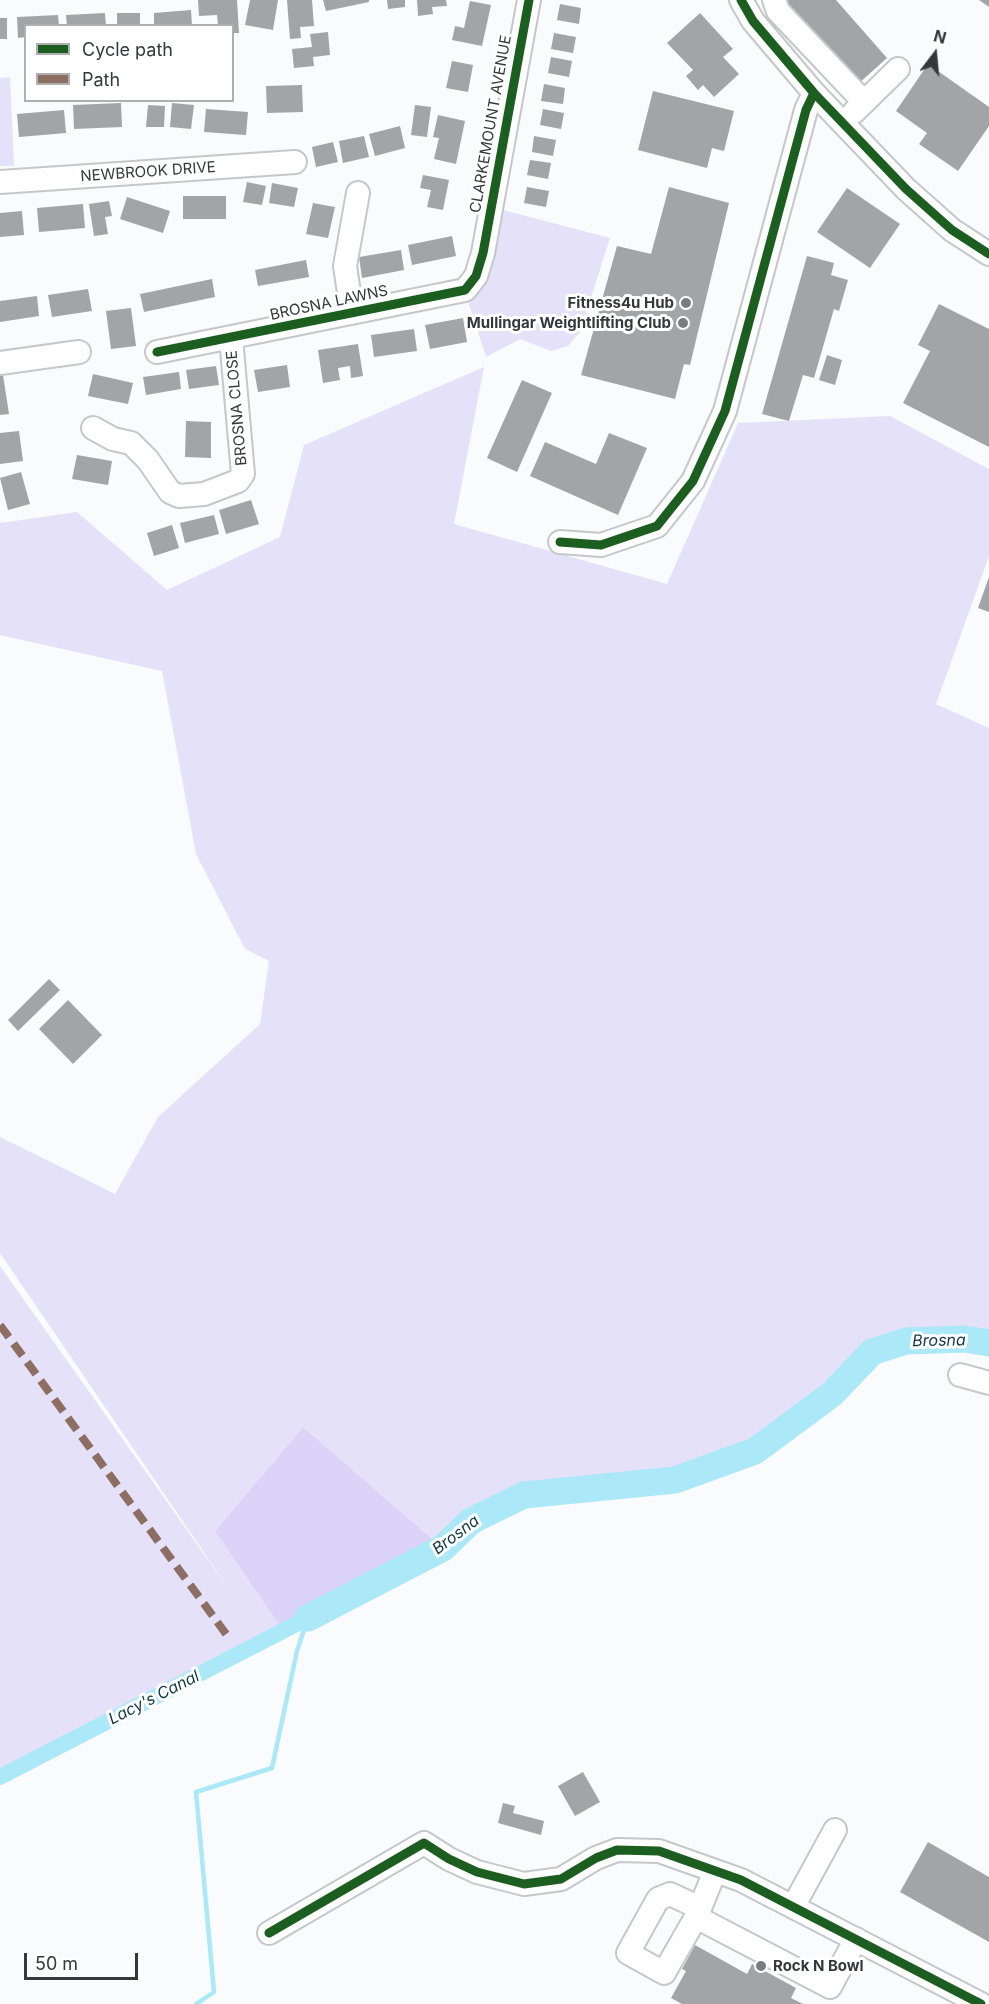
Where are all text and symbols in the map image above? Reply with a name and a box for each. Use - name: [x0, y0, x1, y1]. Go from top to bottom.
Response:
- legend: [24, 24, 234, 102]
- north arrow: [905, 24, 965, 84]
- text: N: [931, 25, 949, 48]
- street label: CLARKEMOUNT AVENUE: [467, 34, 515, 214]
- text: Cycle path: [82, 39, 173, 60]
- text: Path: [82, 69, 120, 90]
- street label: NEWBROOK DRIVE: [80, 158, 216, 186]
- street label: BROSNA LAWNS: [268, 282, 390, 324]
- place label: Fitness4u Hub: [568, 294, 674, 312]
- marker: Fitness4u Hub: [679, 296, 693, 310]
- place label: Mullingar Weightlifting Club: [467, 314, 671, 332]
- marker: Mullingar Weightlifting Club: [676, 316, 690, 330]
- street label: BROSNA CLOSE: [223, 350, 251, 466]
- water label: Brosna: [912, 1331, 966, 1351]
- water label: Brosna: [429, 1511, 483, 1559]
- water label: Lacy's Canal: [105, 1667, 203, 1729]
- scale bar: [27, 1941, 141, 1979]
- text: 50 m: [35, 1953, 78, 1974]
- place label: Rock N Bowl: [773, 1957, 864, 1975]
- marker: Rock N Bowl: [754, 1959, 768, 1973]

